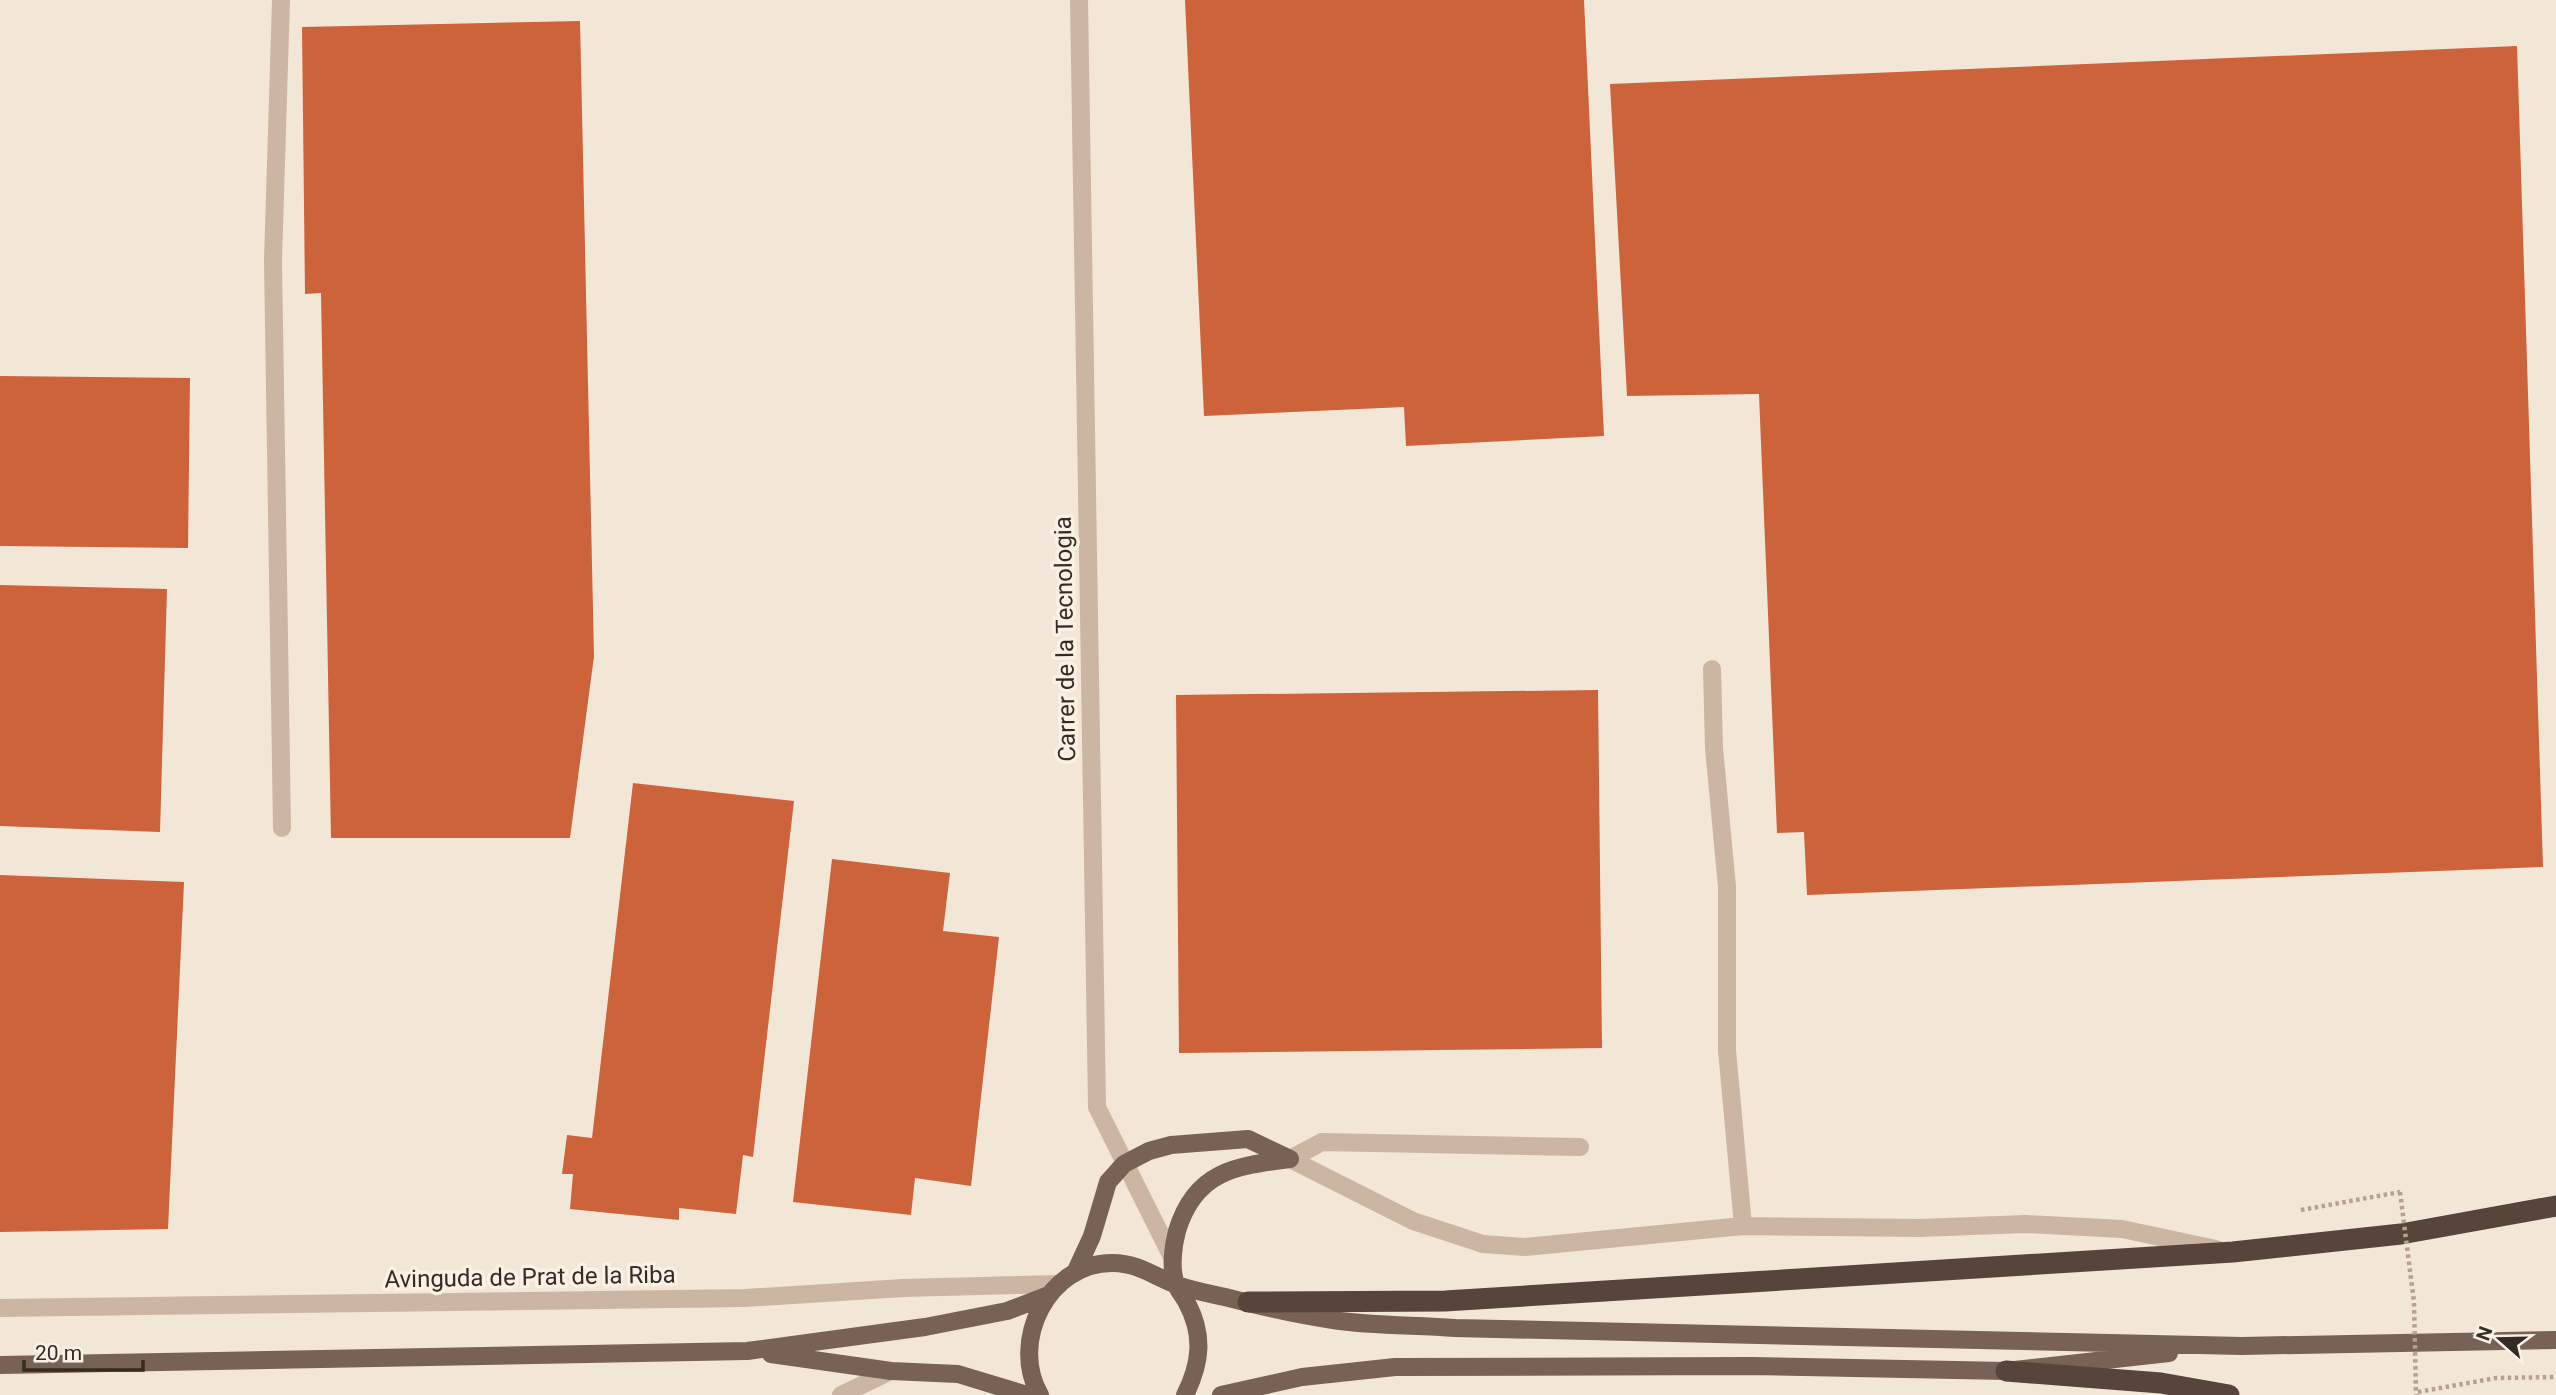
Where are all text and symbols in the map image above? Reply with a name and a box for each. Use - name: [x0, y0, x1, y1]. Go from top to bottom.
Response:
- street label: Carrer de la Tecnologia: [1049, 516, 1081, 762]
- street label: Avinguda de Prat de la Riba: [384, 1260, 676, 1294]
- north arrow: [2465, 1304, 2535, 1374]
- text: N: [2471, 1323, 2498, 1344]
- scale bar: [24, 1328, 144, 1372]
- text: 20 m: [35, 1341, 82, 1365]

